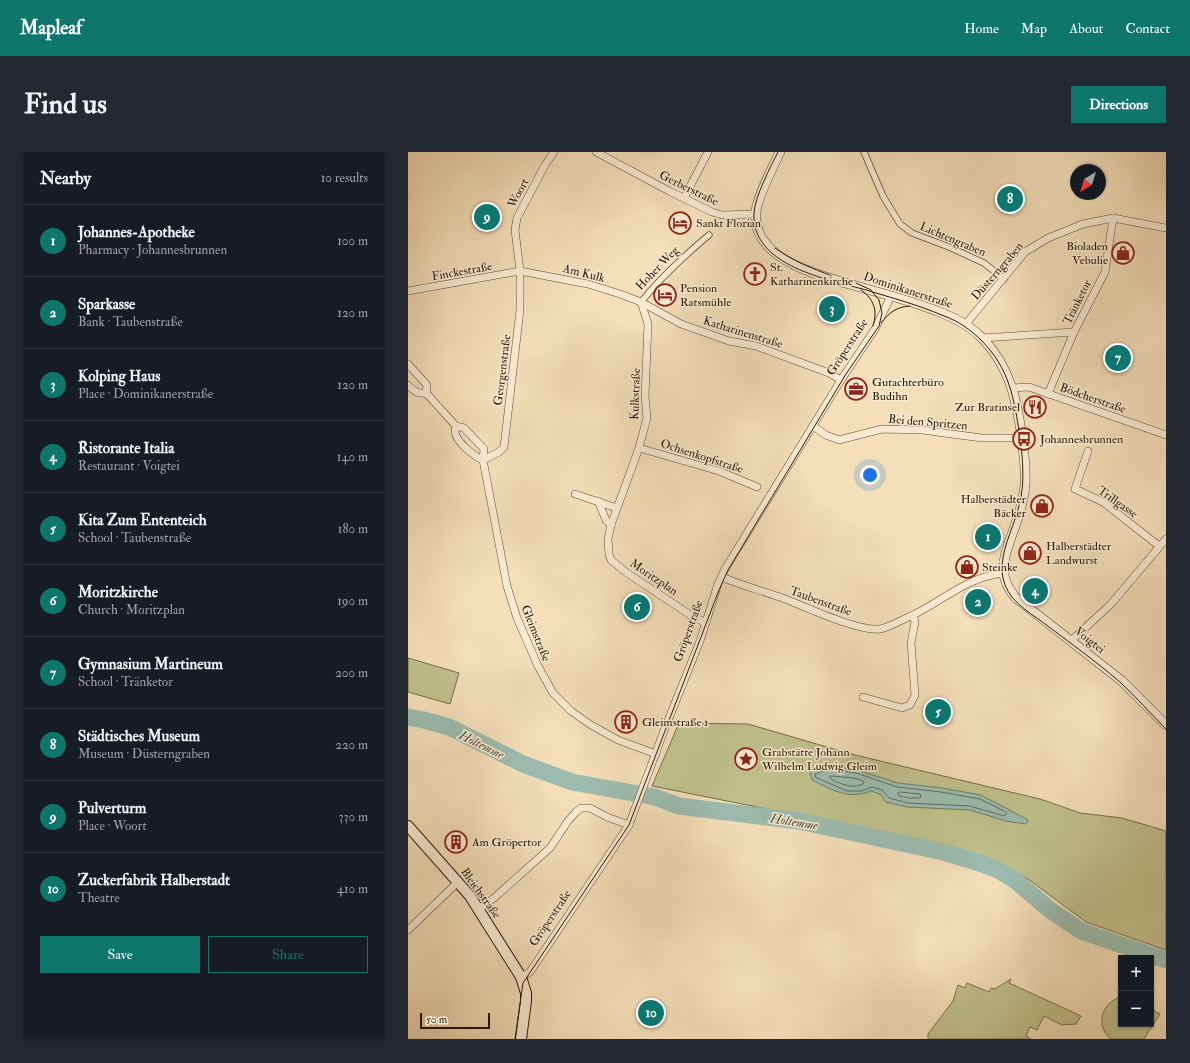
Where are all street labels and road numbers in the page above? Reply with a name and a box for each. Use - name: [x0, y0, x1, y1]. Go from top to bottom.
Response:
- street label: Gerberstraße: [657, 168, 721, 209]
- street label: Woort: [504, 176, 532, 211]
- street label: Lichtengraben: [917, 219, 988, 260]
- street label: Düsterngraben: [968, 239, 1027, 303]
- street label: Hoher Weg: [633, 242, 683, 294]
- street label: Finckestraße: [431, 259, 493, 284]
- street label: Am Kulk: [560, 261, 607, 286]
- street label: Dominikanerstraße: [862, 269, 954, 312]
- street label: Tränketor: [1060, 277, 1095, 327]
- street label: Katharinenstraße: [701, 313, 784, 352]
- street label: Gröperstraße: [823, 316, 871, 379]
- street label: Georgenstraße: [491, 334, 514, 406]
- street label: Kulkstraße: [627, 368, 644, 420]
- street label: Bödcherstraße: [1058, 380, 1128, 417]
- street label: Bei den Spritzen: [888, 412, 968, 433]
- street label: Ochsenkopfstraße: [658, 436, 745, 477]
- street label: Trillgasse: [1095, 483, 1141, 522]
- street label: Moritzplan: [627, 556, 681, 599]
- street label: Taubenstraße: [788, 583, 854, 620]
- street label: Gröperstraße: [670, 598, 707, 664]
- street label: Gleimstraße: [517, 603, 554, 664]
- street label: Voigtei: [1072, 624, 1108, 657]
- street label: Bleichstraße: [457, 865, 504, 922]
- street label: Gröperstraße: [526, 887, 575, 949]

